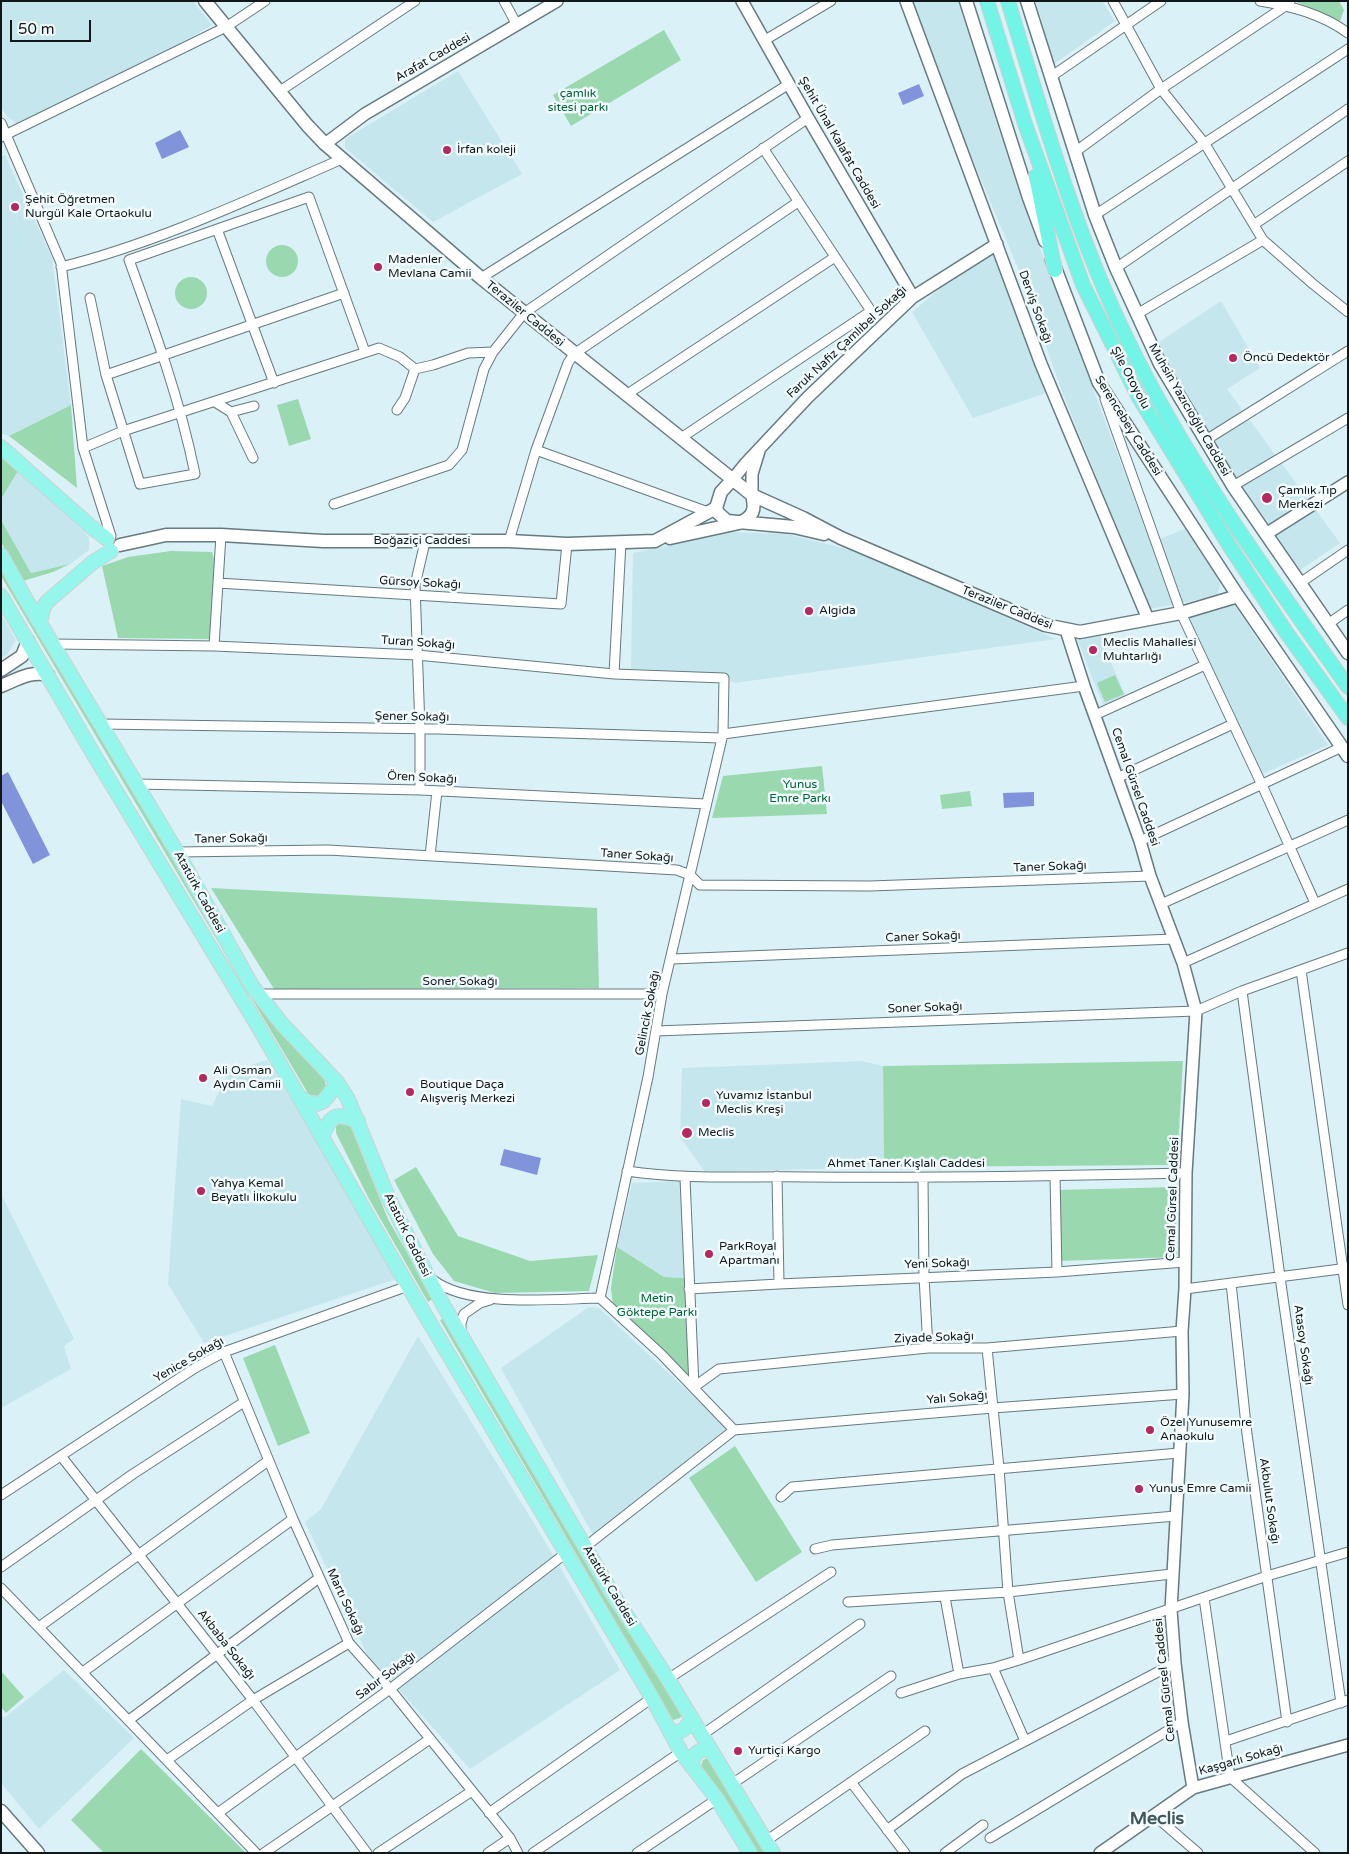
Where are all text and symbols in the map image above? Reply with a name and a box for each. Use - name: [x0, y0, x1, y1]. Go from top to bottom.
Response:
- scale bar: [12, 10, 94, 42]
- text: 50 m: [18, 20, 55, 38]
- street label: Arafat Caddesi: [393, 31, 473, 85]
- street label: Şehit Ünal Kalafat Caddesi: [795, 74, 883, 212]
- park label: çamlık sitesi parkı: [548, 87, 608, 115]
- place label: İrfan koleji: [457, 143, 516, 157]
- marker: İrfan koleji: [441, 144, 453, 156]
- place label: Şehit Öğretmen Nurgül Kale Ortaokulu: [25, 193, 152, 221]
- marker: Şehit Öğretmen Nurgül Kale Ortaokulu: [9, 201, 21, 213]
- place label: Madenler Mevlana Camii: [388, 253, 471, 281]
- marker: Madenler Mevlana Camii: [372, 261, 384, 273]
- street label: Derviş Sokağı: [1015, 268, 1055, 346]
- street label: Teraziler Caddesi: [483, 278, 567, 350]
- street label: Faruk Nafiz Çamlıbel Sokağı: [784, 283, 910, 401]
- street label: Muhsin Yazıcıoğlu Caddesi: [1145, 341, 1233, 479]
- street label: Şile Otoyolu: [1108, 344, 1152, 412]
- place label: Öncü Dedektör: [1243, 351, 1330, 365]
- marker: Öncü Dedektör: [1227, 352, 1239, 364]
- street label: Serencebey Caddesi: [1091, 373, 1165, 479]
- place label: Çamlık Tıp Merkezi: [1278, 484, 1337, 512]
- marker: Çamlık Tıp Merkezi: [1260, 491, 1274, 505]
- street label: Boğaziçi Caddesi: [373, 534, 471, 548]
- street label: Gürsoy Sokağı: [379, 574, 461, 592]
- street label: Teraziler Caddesi: [959, 583, 1055, 633]
- place label: Algida: [819, 604, 856, 618]
- marker: Algida: [803, 605, 815, 617]
- street label: Turan Sokağı: [381, 633, 455, 653]
- place label: Meclis Mahallesi Muhtarlığı: [1103, 636, 1196, 664]
- marker: Meclis Mahallesi Muhtarlığı: [1087, 644, 1099, 656]
- street label: Şener Sokağı: [375, 709, 449, 725]
- street label: Cemal Gürsel Caddesi: [1108, 726, 1162, 848]
- street label: Ören Sokağı: [387, 769, 457, 787]
- park label: Yunus Emre Parkı: [769, 778, 831, 806]
- street label: Taner Sokağı: [194, 831, 268, 847]
- street label: Taner Sokağı: [600, 846, 674, 866]
- street label: Atatürk Caddesi: [170, 848, 228, 936]
- street label: Taner Sokağı: [1013, 859, 1087, 875]
- street label: Caner Sokağı: [885, 928, 961, 946]
- street label: Gelincik Sokağı: [633, 969, 663, 1057]
- street label: Soner Sokağı: [423, 975, 497, 989]
- street label: Soner Sokağı: [887, 999, 963, 1017]
- place label: Ali Osman Aydın Camii: [213, 1064, 281, 1092]
- marker: Ali Osman Aydın Camii: [197, 1072, 209, 1084]
- place label: Boutique Daça Alışveriş Merkezi: [420, 1078, 515, 1106]
- marker: Boutique Daça Alışveriş Merkezi: [404, 1086, 416, 1098]
- place label: Yuvamız İstanbul Meclis Kreşi: [716, 1089, 812, 1117]
- marker: Yuvamız İstanbul Meclis Kreşi: [700, 1097, 712, 1109]
- marker: Meclis: [680, 1126, 694, 1140]
- place label: Meclis: [698, 1126, 734, 1140]
- street label: Cemal Gürsel Caddesi: [1164, 1137, 1182, 1261]
- street label: Ahmet Taner Kışlalı Caddesi: [827, 1157, 985, 1171]
- place label: Yahya Kemal Beyatlı İlkokulu: [211, 1177, 297, 1205]
- marker: Yahya Kemal Beyatlı İlkokulu: [195, 1185, 207, 1197]
- street label: Atatürk Caddesi: [380, 1191, 434, 1279]
- place label: ParkRoyal Apartmanı: [719, 1240, 779, 1268]
- marker: ParkRoyal Apartmanı: [703, 1248, 715, 1260]
- street label: Yeni Sokağı: [904, 1256, 970, 1272]
- park label: Metin Göktepe Parkı: [617, 1292, 697, 1320]
- street label: Atasoy Sokağı: [1290, 1304, 1316, 1386]
- street label: Ziyade Sokağı: [894, 1329, 974, 1347]
- street label: Yenice Sokağı: [151, 1334, 227, 1386]
- street label: Yalı Sokağı: [926, 1388, 988, 1408]
- place label: Özel Yunusemre Anaokulu: [1160, 1416, 1252, 1444]
- marker: Özel Yunusemre Anaokulu: [1144, 1424, 1156, 1436]
- street label: Akbulut Sokağı: [1256, 1457, 1282, 1545]
- place label: Yunus Emre Camii: [1149, 1482, 1252, 1496]
- marker: Yunus Emre Camii: [1133, 1483, 1145, 1495]
- street label: Atatürk Caddesi: [579, 1543, 639, 1629]
- street label: Martı Sokağı: [323, 1566, 367, 1638]
- street label: Akbaba Sokağı: [194, 1607, 258, 1683]
- street label: Cemal Gürsel Caddesi: [1151, 1617, 1179, 1743]
- street label: Sabır Sokağı: [353, 1649, 419, 1703]
- street label: Kaşgarlı Sokağı: [1197, 1741, 1285, 1779]
- place label: Yurtiçi Kargo: [748, 1744, 821, 1758]
- marker: Yurtiçi Kargo: [732, 1745, 744, 1757]
- district label: Meclis: [1130, 1808, 1184, 1830]

